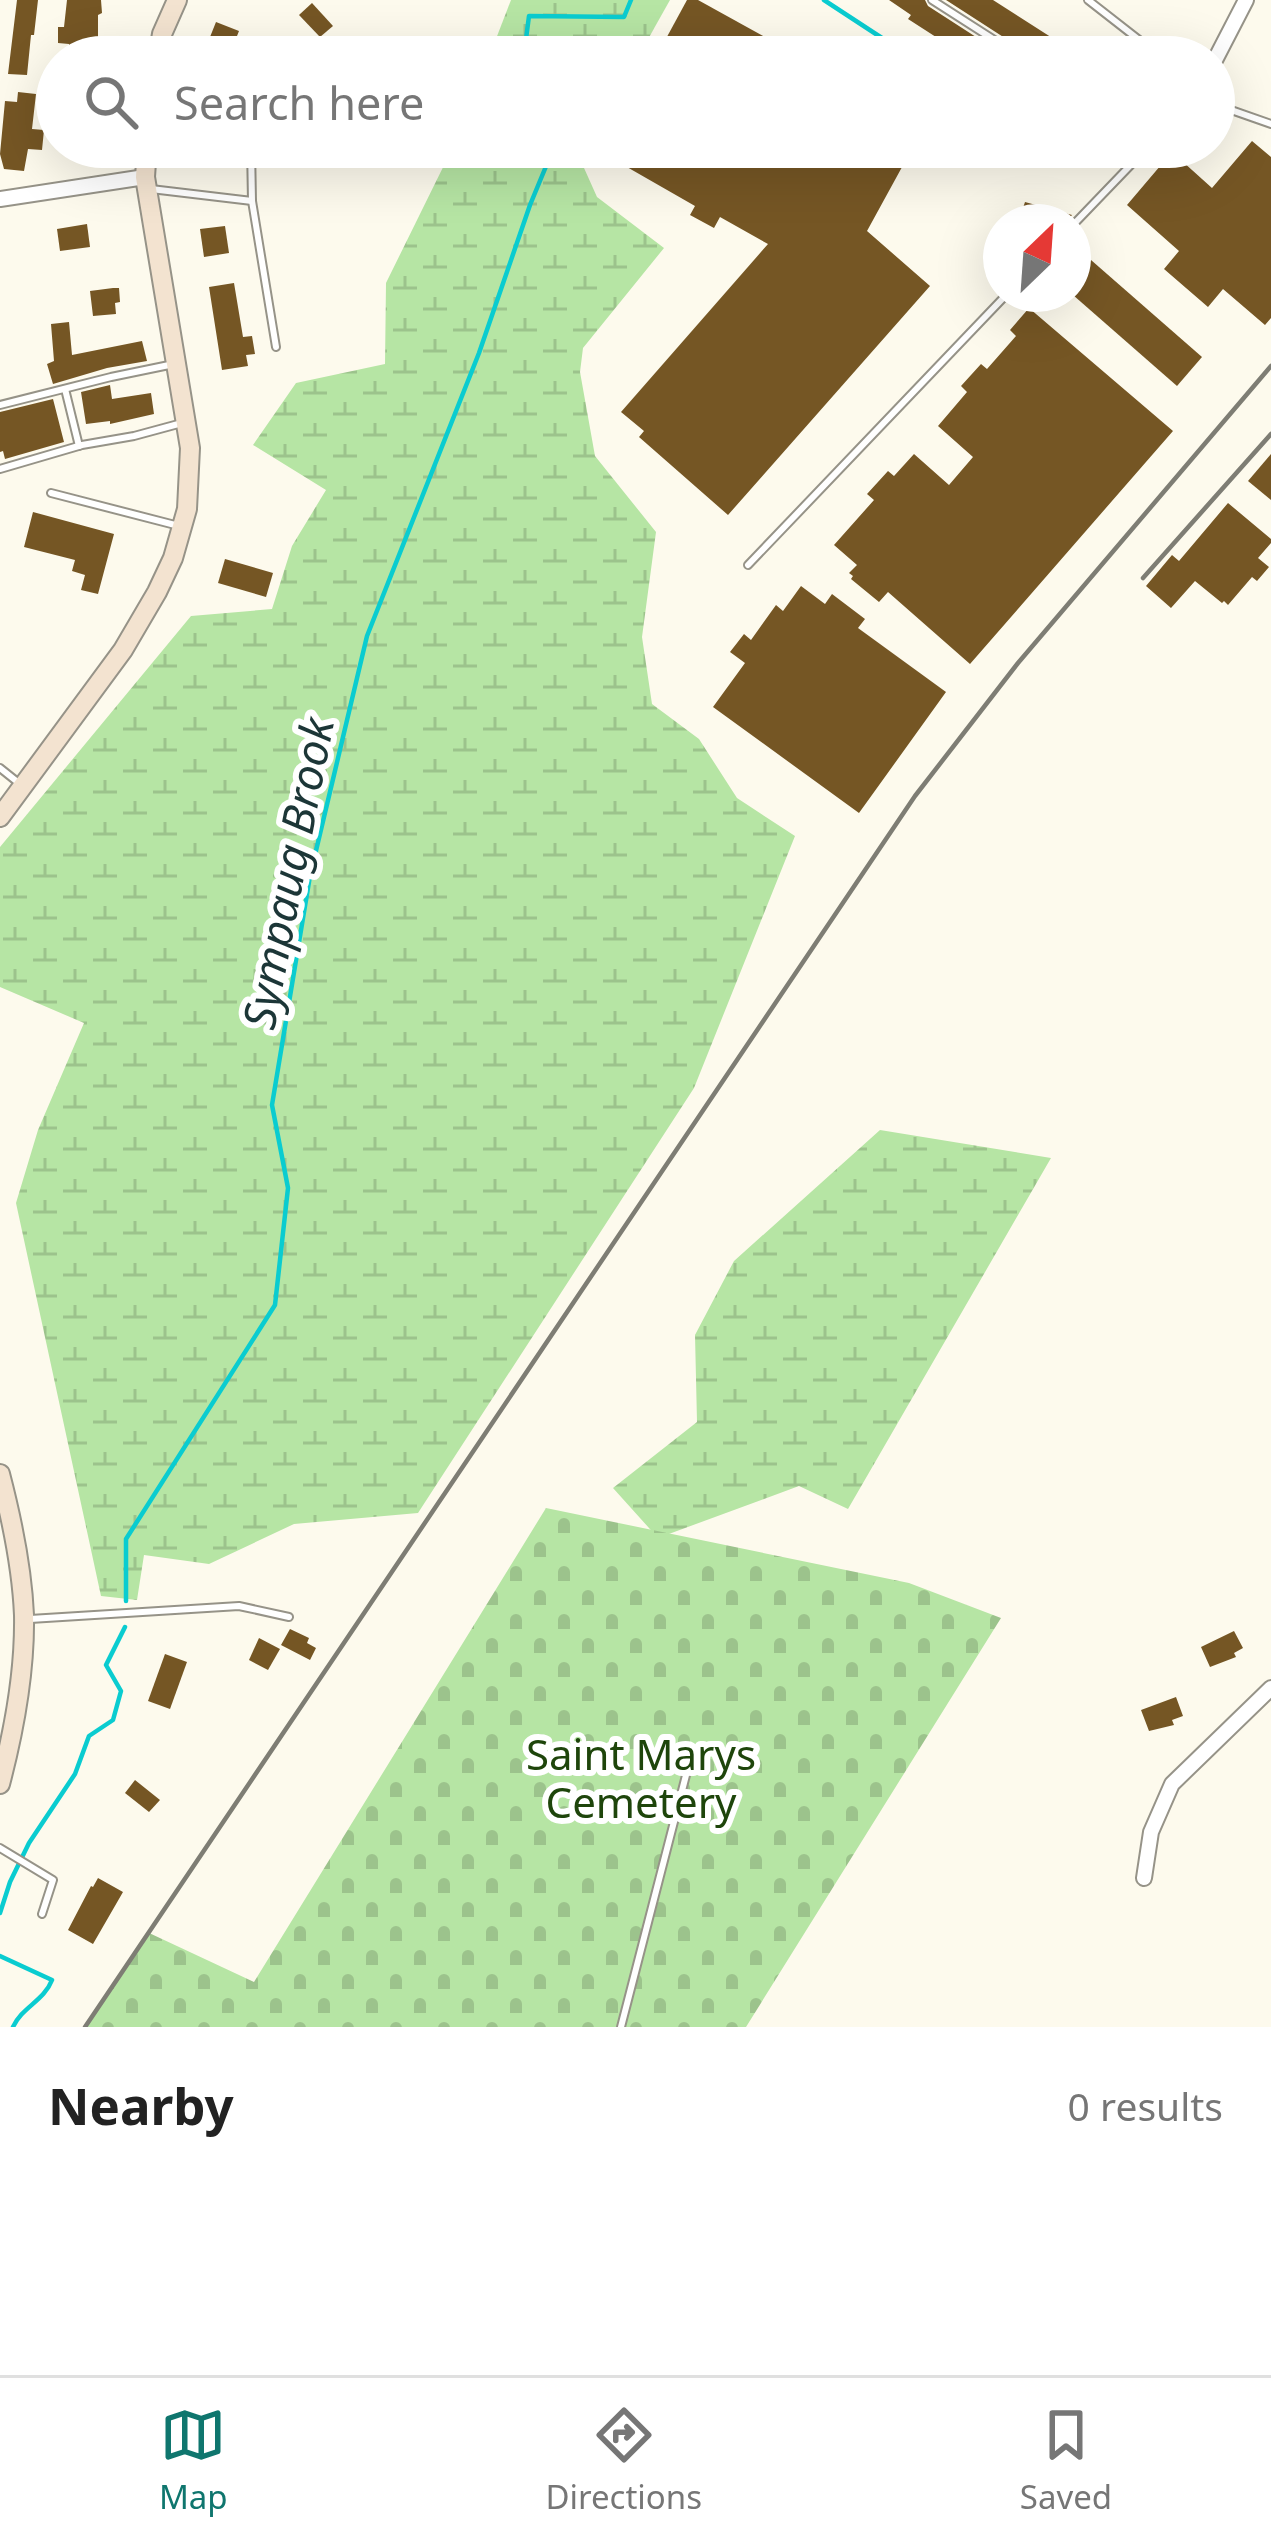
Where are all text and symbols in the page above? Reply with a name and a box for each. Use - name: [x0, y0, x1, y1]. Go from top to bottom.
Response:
- search box: [36, 36, 1235, 168]
- icon: search: [78, 69, 144, 135]
- text: Search here: [174, 72, 424, 133]
- north arrow: [983, 204, 1091, 312]
- water label: Sympaug Brook: [227, 711, 347, 1034]
- park label: Saint Marys Cemetery: [526, 1725, 756, 1830]
- text: Nearby: [48, 2070, 234, 2140]
- text: 0 results: [1068, 2079, 1223, 2132]
- tab: Map: [159, 2402, 228, 2519]
- tab: Directions: [545, 2402, 702, 2519]
- tab: Saved: [1020, 2402, 1112, 2519]

